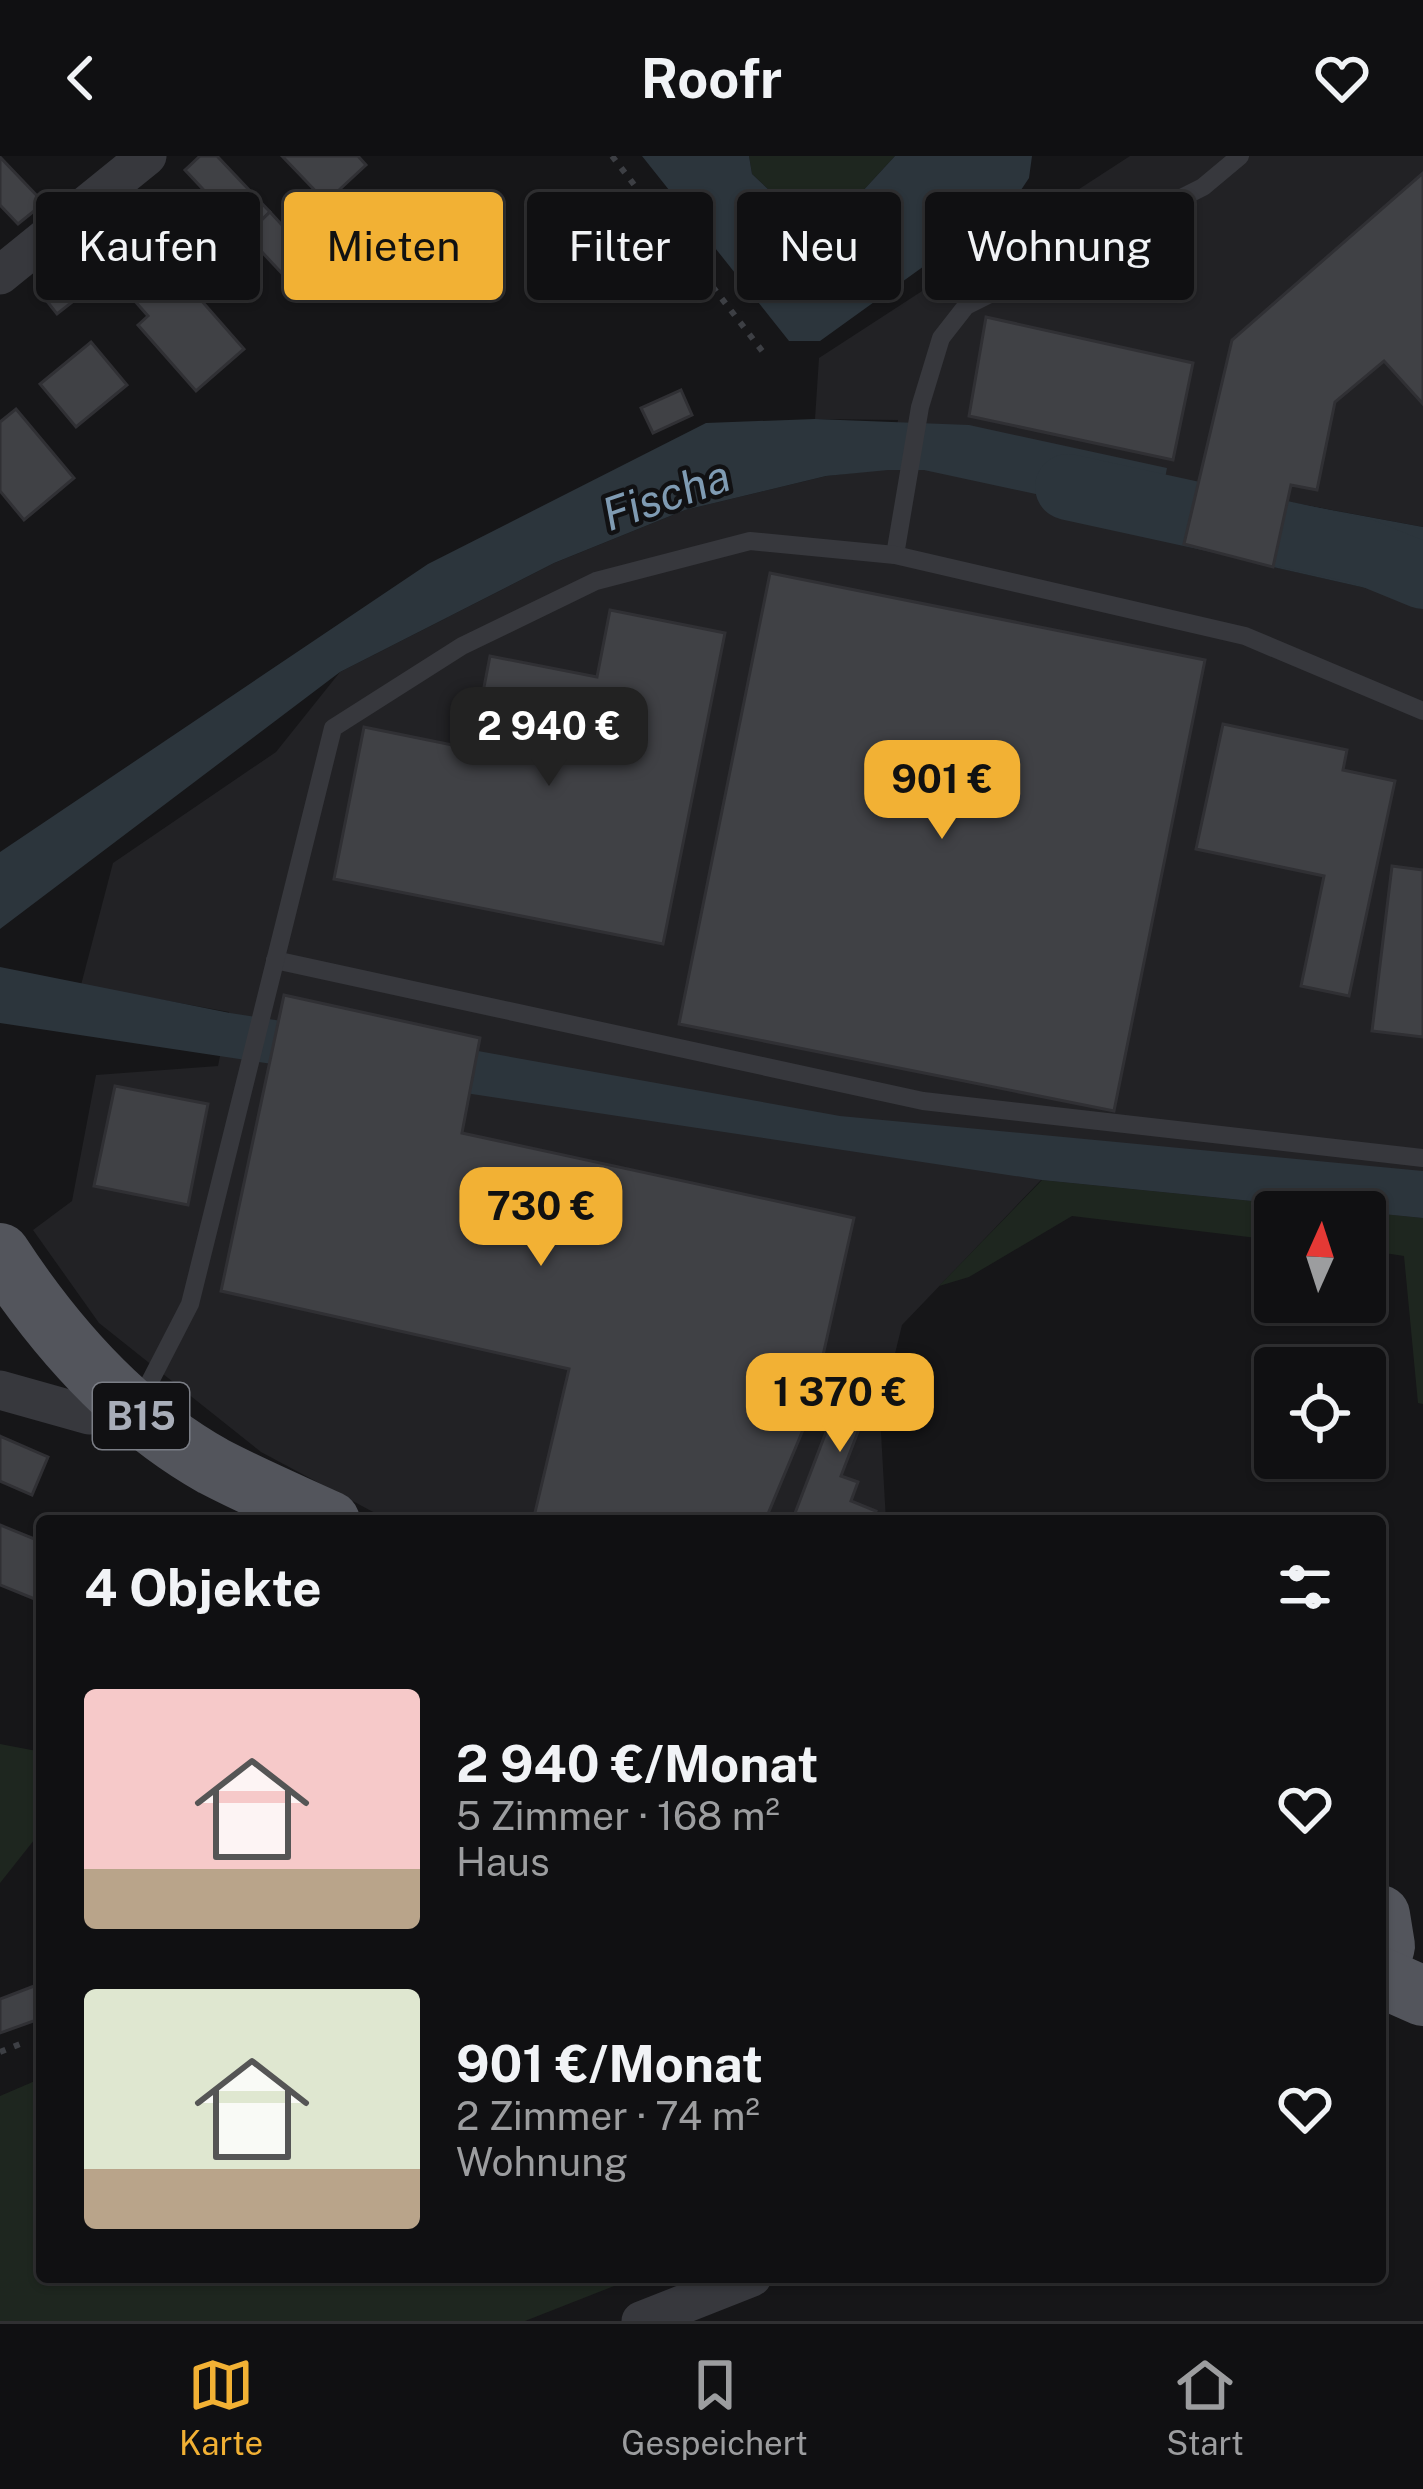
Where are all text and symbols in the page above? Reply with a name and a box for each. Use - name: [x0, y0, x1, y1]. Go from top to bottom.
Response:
- icon: back: [48, 45, 114, 111]
- icon: heart: [1309, 45, 1375, 111]
- text: Roofr: [641, 47, 782, 110]
- chip: Kaufen: [36, 192, 260, 300]
- chip: Mieten: [284, 192, 503, 300]
- chip: Filter: [527, 192, 713, 300]
- chip: Neu: [737, 192, 901, 300]
- chip: Wohnung: [925, 192, 1194, 300]
- water label: Fischa: [595, 448, 737, 541]
- pin: 2 940 €: [438, 687, 660, 789]
- text: 2 940 €: [477, 703, 621, 749]
- pin: 901 €: [858, 740, 1026, 842]
- text: 901 €: [891, 756, 993, 802]
- pin: 730 €: [457, 1167, 625, 1269]
- text: 730 €: [486, 1183, 596, 1229]
- north arrow: [1254, 1191, 1386, 1323]
- map controls: [1254, 1191, 1386, 1479]
- button: locate: [1254, 1347, 1386, 1479]
- pin: 1 370 €: [729, 1353, 951, 1455]
- text: 1 370 €: [773, 1369, 907, 1415]
- road number: B15: [93, 1383, 189, 1449]
- icon: filters: [1272, 1554, 1338, 1620]
- text: 4 Objekte: [84, 1558, 322, 1617]
- text: 2 940 €/Monat: [456, 1734, 819, 1793]
- icon: home: [180, 1737, 324, 1881]
- icon: heart: [1272, 1776, 1338, 1842]
- text: 5 Zimmer · 168 m²: [456, 1793, 780, 1839]
- text: Haus: [456, 1839, 550, 1885]
- text: 901 €/Monat: [456, 2034, 763, 2093]
- icon: home: [180, 2037, 324, 2181]
- icon: heart: [1272, 2076, 1338, 2142]
- text: 2 Zimmer · 74 m²: [456, 2093, 760, 2139]
- text: Wohnung: [456, 2139, 628, 2185]
- tab: Karte: [179, 2352, 263, 2462]
- tab: Gespeichert: [621, 2352, 808, 2462]
- tab: Start: [1166, 2352, 1244, 2462]

